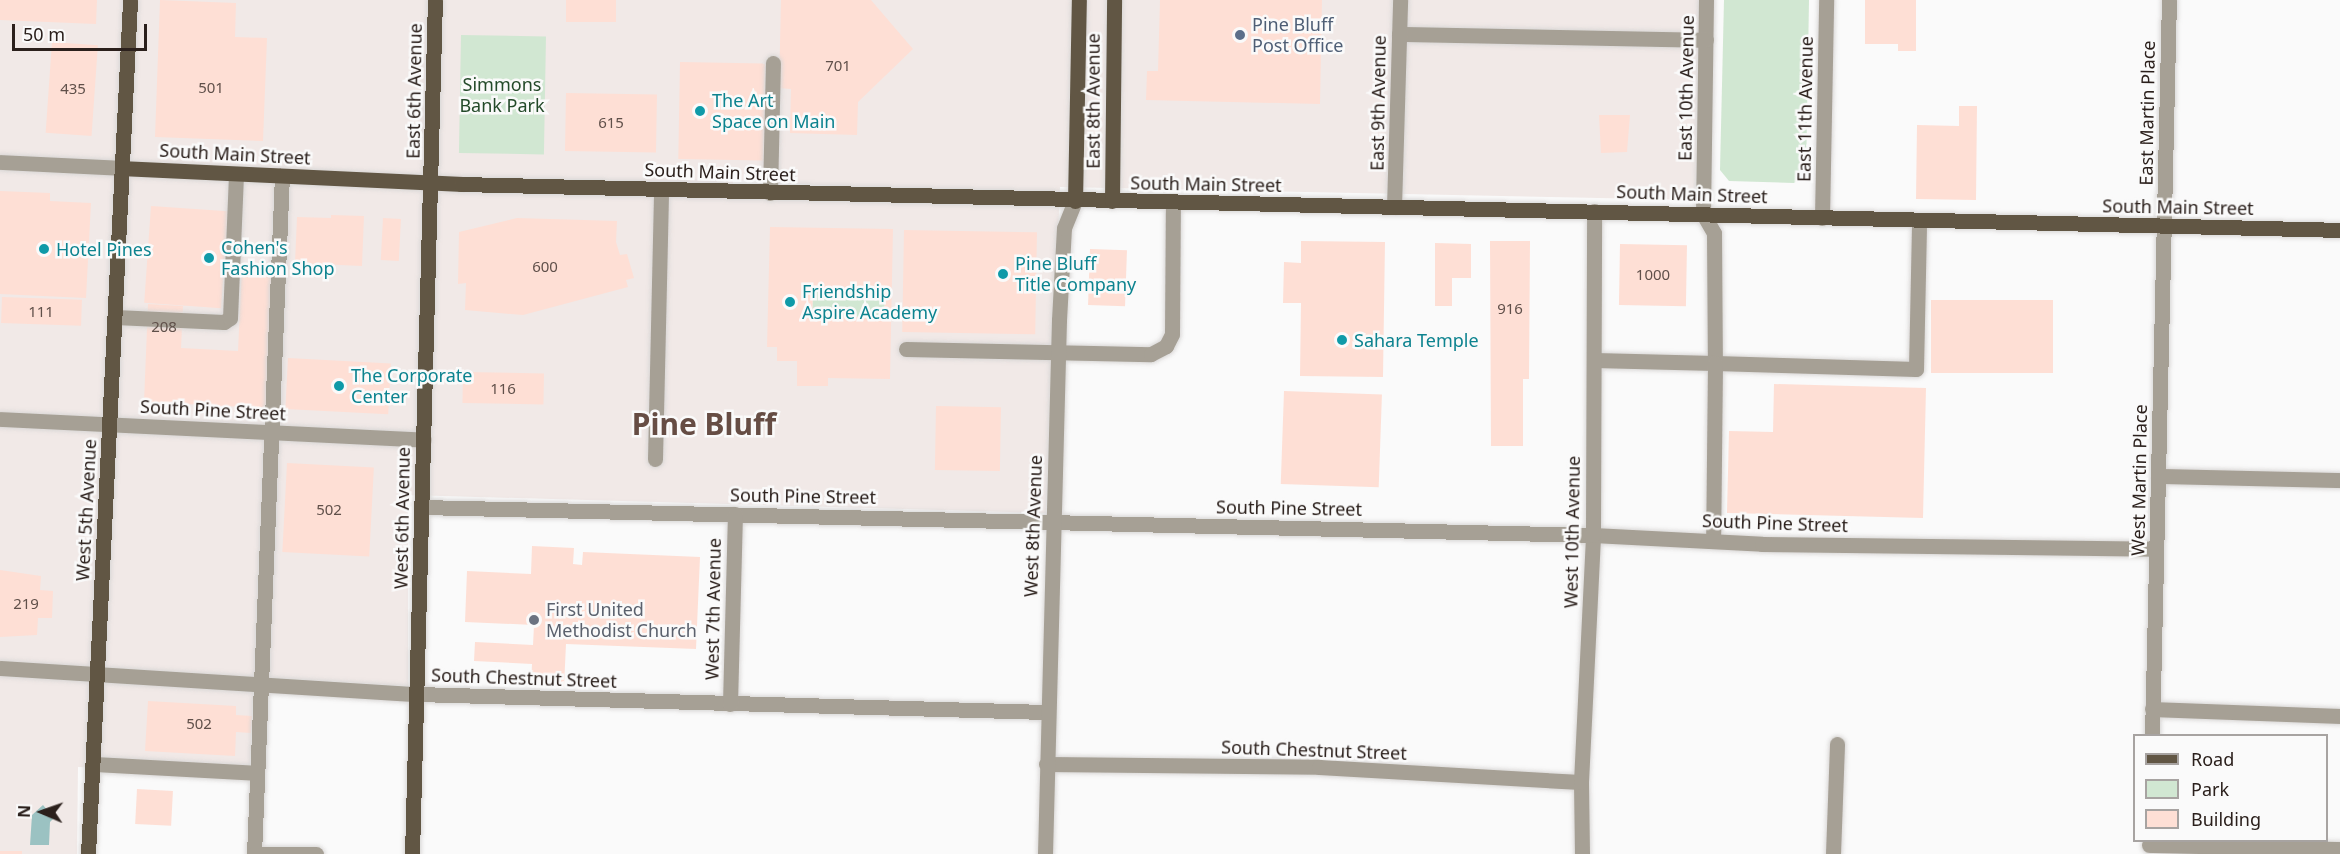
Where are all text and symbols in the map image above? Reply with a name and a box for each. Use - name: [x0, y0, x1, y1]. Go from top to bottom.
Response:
- scale bar: [15, 12, 150, 50]
- place label: Pine Bluff Post Office: [1252, 14, 1343, 57]
- street label: East 10th Avenue: [1674, 15, 1698, 161]
- text: 50 m: [23, 22, 65, 46]
- street label: East 6th Avenue: [402, 23, 426, 159]
- marker: Pine Bluff Post Office: [1233, 28, 1247, 42]
- street label: East 8th Avenue: [1082, 33, 1104, 169]
- street label: East 9th Avenue: [1366, 35, 1390, 171]
- street label: East 11th Avenue: [1793, 36, 1817, 182]
- street label: East Martin Place: [2135, 40, 2159, 186]
- house number: 701: [825, 57, 851, 75]
- park label: Simmons Bank Park: [459, 74, 545, 116]
- house number: 501: [198, 79, 224, 97]
- house number: 435: [60, 80, 86, 98]
- place label: The Art Space on Main: [712, 90, 835, 132]
- marker: The Art Space on Main: [693, 104, 707, 118]
- house number: 615: [598, 114, 624, 132]
- street label: South Main Street: [159, 139, 311, 169]
- street label: South Main Street: [644, 159, 796, 185]
- street label: South Main Street: [1130, 172, 1282, 196]
- street label: South Main Street: [1616, 181, 1768, 207]
- street label: South Main Street: [2102, 195, 2254, 219]
- place label: Cohen's Fashion Shop: [221, 237, 334, 280]
- place label: Hotel Pines: [56, 238, 152, 260]
- marker: Hotel Pines: [37, 242, 51, 256]
- marker: Cohen's Fashion Shop: [202, 251, 216, 265]
- place label: Pine Bluff Title Company: [1015, 253, 1136, 296]
- house number: 600: [532, 258, 558, 276]
- house number: 1000: [1636, 266, 1670, 284]
- marker: Pine Bluff Title Company: [996, 267, 1010, 281]
- place label: Friendship Aspire Academy: [802, 281, 937, 324]
- marker: Friendship Aspire Academy: [783, 295, 797, 309]
- house number: 916: [1497, 300, 1523, 318]
- house number: 111: [28, 303, 54, 321]
- house number: 208: [151, 318, 177, 336]
- place label: Sahara Temple: [1354, 329, 1479, 351]
- marker: Sahara Temple: [1335, 333, 1349, 347]
- place label: The Corporate Center: [351, 365, 472, 407]
- marker: The Corporate Center: [332, 379, 346, 393]
- house number: 116: [490, 380, 516, 398]
- street label: South Pine Street: [140, 395, 286, 425]
- street label: West Martin Place: [2127, 404, 2151, 556]
- district label: Pine Bluff: [632, 406, 776, 442]
- street label: West 5th Avenue: [71, 438, 101, 582]
- street label: West 6th Avenue: [390, 447, 414, 589]
- street label: West 8th Avenue: [1020, 455, 1046, 597]
- street label: West 10th Avenue: [1560, 456, 1584, 608]
- street label: South Pine Street: [730, 484, 876, 508]
- street label: South Pine Street: [1216, 496, 1362, 520]
- house number: 502: [316, 501, 342, 519]
- street label: South Pine Street: [1702, 510, 1848, 536]
- street label: West 7th Avenue: [701, 538, 725, 680]
- house number: 219: [13, 595, 39, 613]
- place label: First United Methodist Church: [546, 599, 697, 642]
- marker: First United Methodist Church: [527, 613, 541, 627]
- street label: South Chestnut Street: [431, 664, 617, 692]
- house number: 502: [186, 715, 212, 733]
- legend: [2133, 734, 2328, 842]
- street label: South Chestnut Street: [1221, 736, 1407, 764]
- text: Road: [2191, 747, 2234, 771]
- text: Park: [2191, 777, 2229, 801]
- north arrow: [12, 782, 72, 842]
- text: N: [13, 804, 35, 818]
- text: Building: [2191, 807, 2261, 831]

